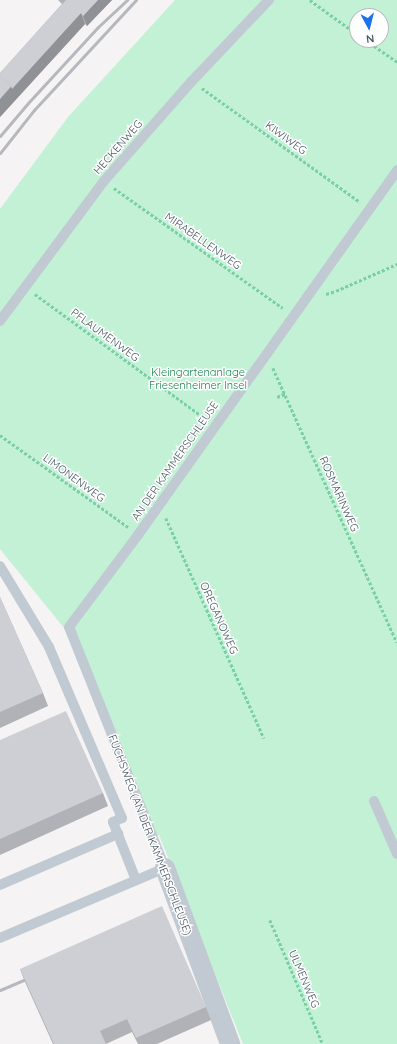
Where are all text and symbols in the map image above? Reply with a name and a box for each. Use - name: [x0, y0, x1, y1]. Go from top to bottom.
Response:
- north arrow: [349, 8, 389, 48]
- text: N: [365, 31, 375, 46]
- street label: HECKENWEG: [91, 117, 145, 177]
- street label: KIWIWEG: [263, 119, 309, 157]
- street label: MIRABELLENWEG: [162, 210, 244, 272]
- street label: PFLAUMENWEG: [68, 306, 142, 364]
- park label: Kleingartenanlage Friesenheimer Insel: [149, 366, 247, 392]
- street label: AN DER KAMMERSCHLEUSE: [129, 399, 221, 523]
- street label: LIMONENWEG: [41, 451, 107, 505]
- street label: ROSMARINWEG: [317, 454, 361, 534]
- street label: OREGANOWEG: [197, 580, 241, 656]
- street label: FUCHSWEG (AN DER KAMMERSCHLEUSE): [106, 733, 194, 937]
- street label: ULMENWEG: [286, 948, 322, 1010]

